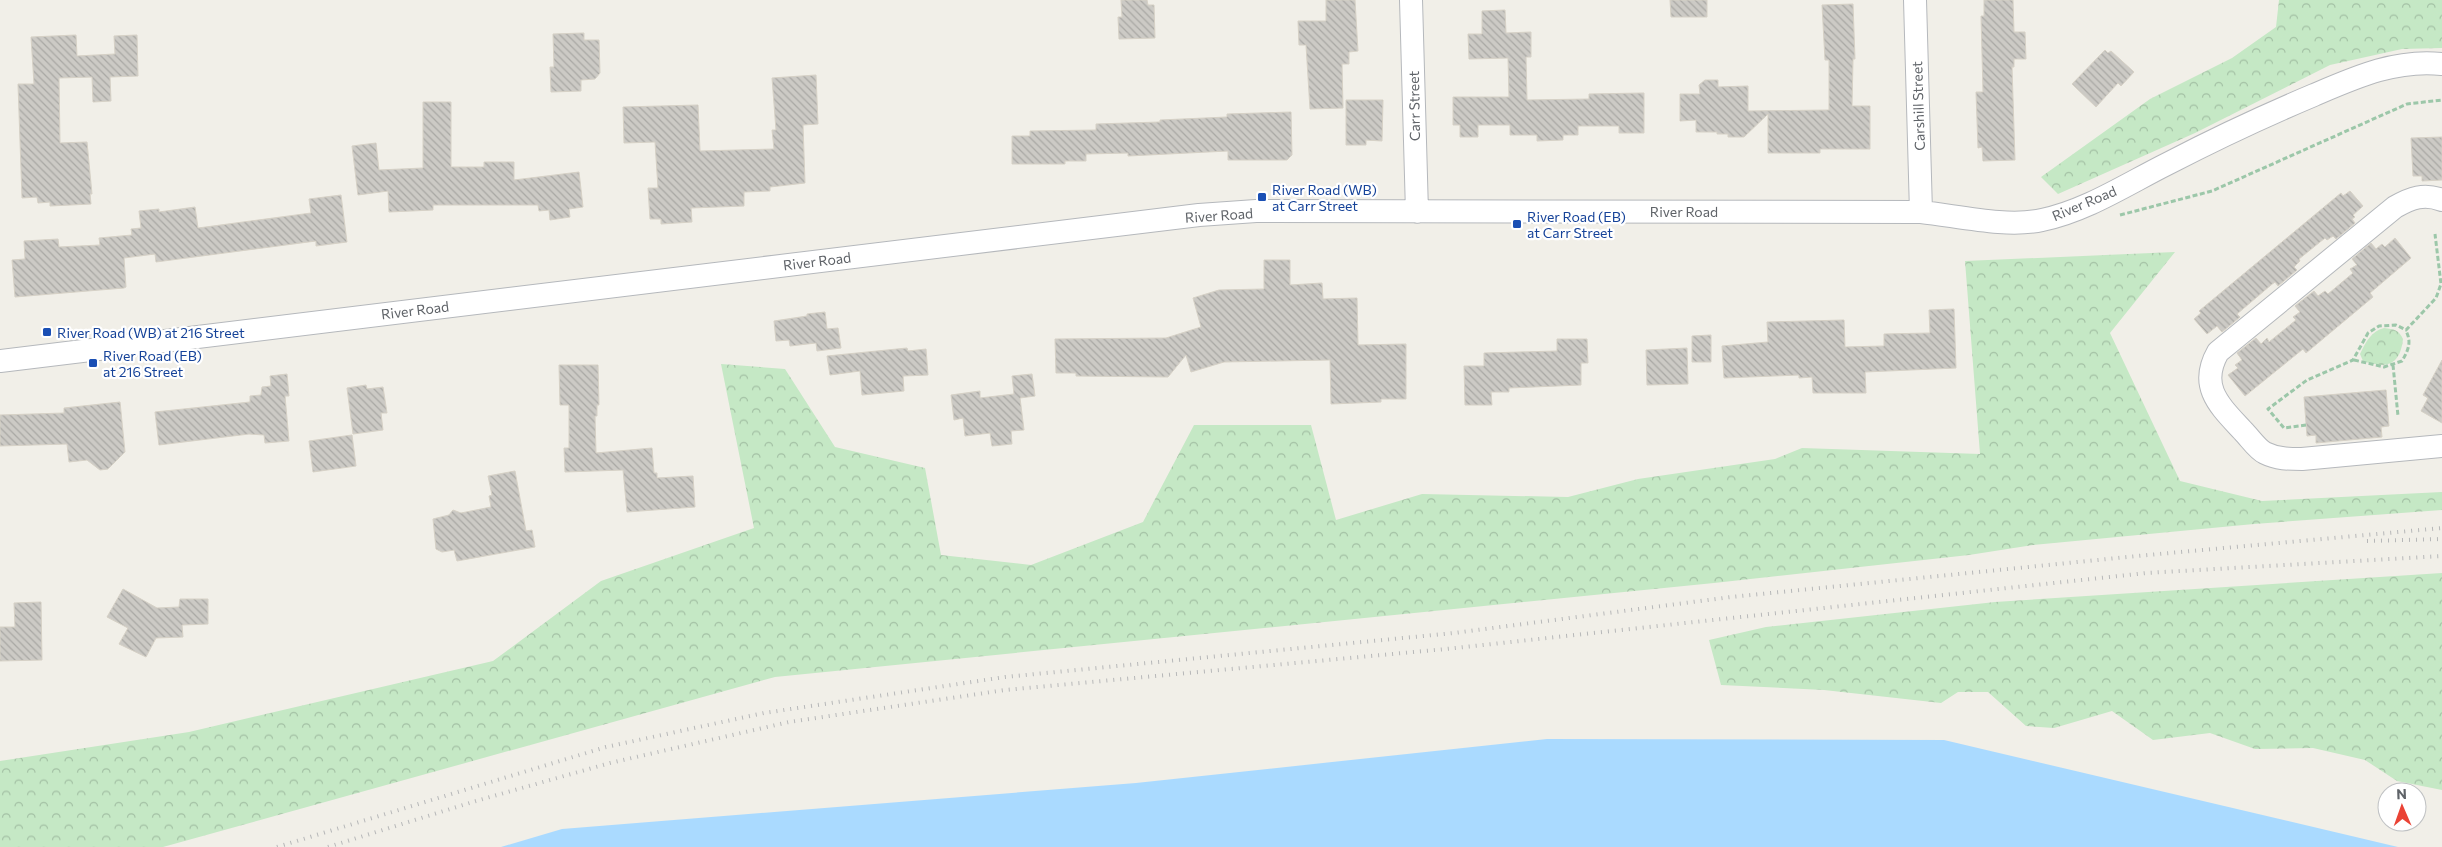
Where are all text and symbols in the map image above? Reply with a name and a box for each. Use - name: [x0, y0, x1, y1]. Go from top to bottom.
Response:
- street label: Carshill Street: [1908, 61, 1928, 151]
- street label: Carr Street: [1405, 70, 1423, 141]
- place label: River Road (WB) at Carr Street: [1272, 181, 1377, 214]
- street label: River Road: [2049, 182, 2119, 224]
- marker: River Road (WB) at Carr Street: [1256, 191, 1268, 203]
- street label: River Road: [1650, 203, 1718, 220]
- street label: River Road: [1184, 204, 1254, 226]
- place label: River Road (EB) at Carr Street: [1527, 208, 1626, 241]
- marker: River Road (EB) at Carr Street: [1511, 218, 1523, 230]
- street label: River Road: [782, 248, 852, 274]
- street label: River Road: [380, 297, 450, 323]
- place label: River Road (WB) at 216 Street: [57, 324, 245, 341]
- marker: River Road (WB) at 216 Street: [41, 326, 53, 338]
- place label: River Road (EB) at 216 Street: [103, 347, 202, 380]
- marker: River Road (EB) at 216 Street: [87, 357, 99, 369]
- north arrow: [2377, 782, 2427, 832]
- text: N: [2396, 785, 2407, 802]

